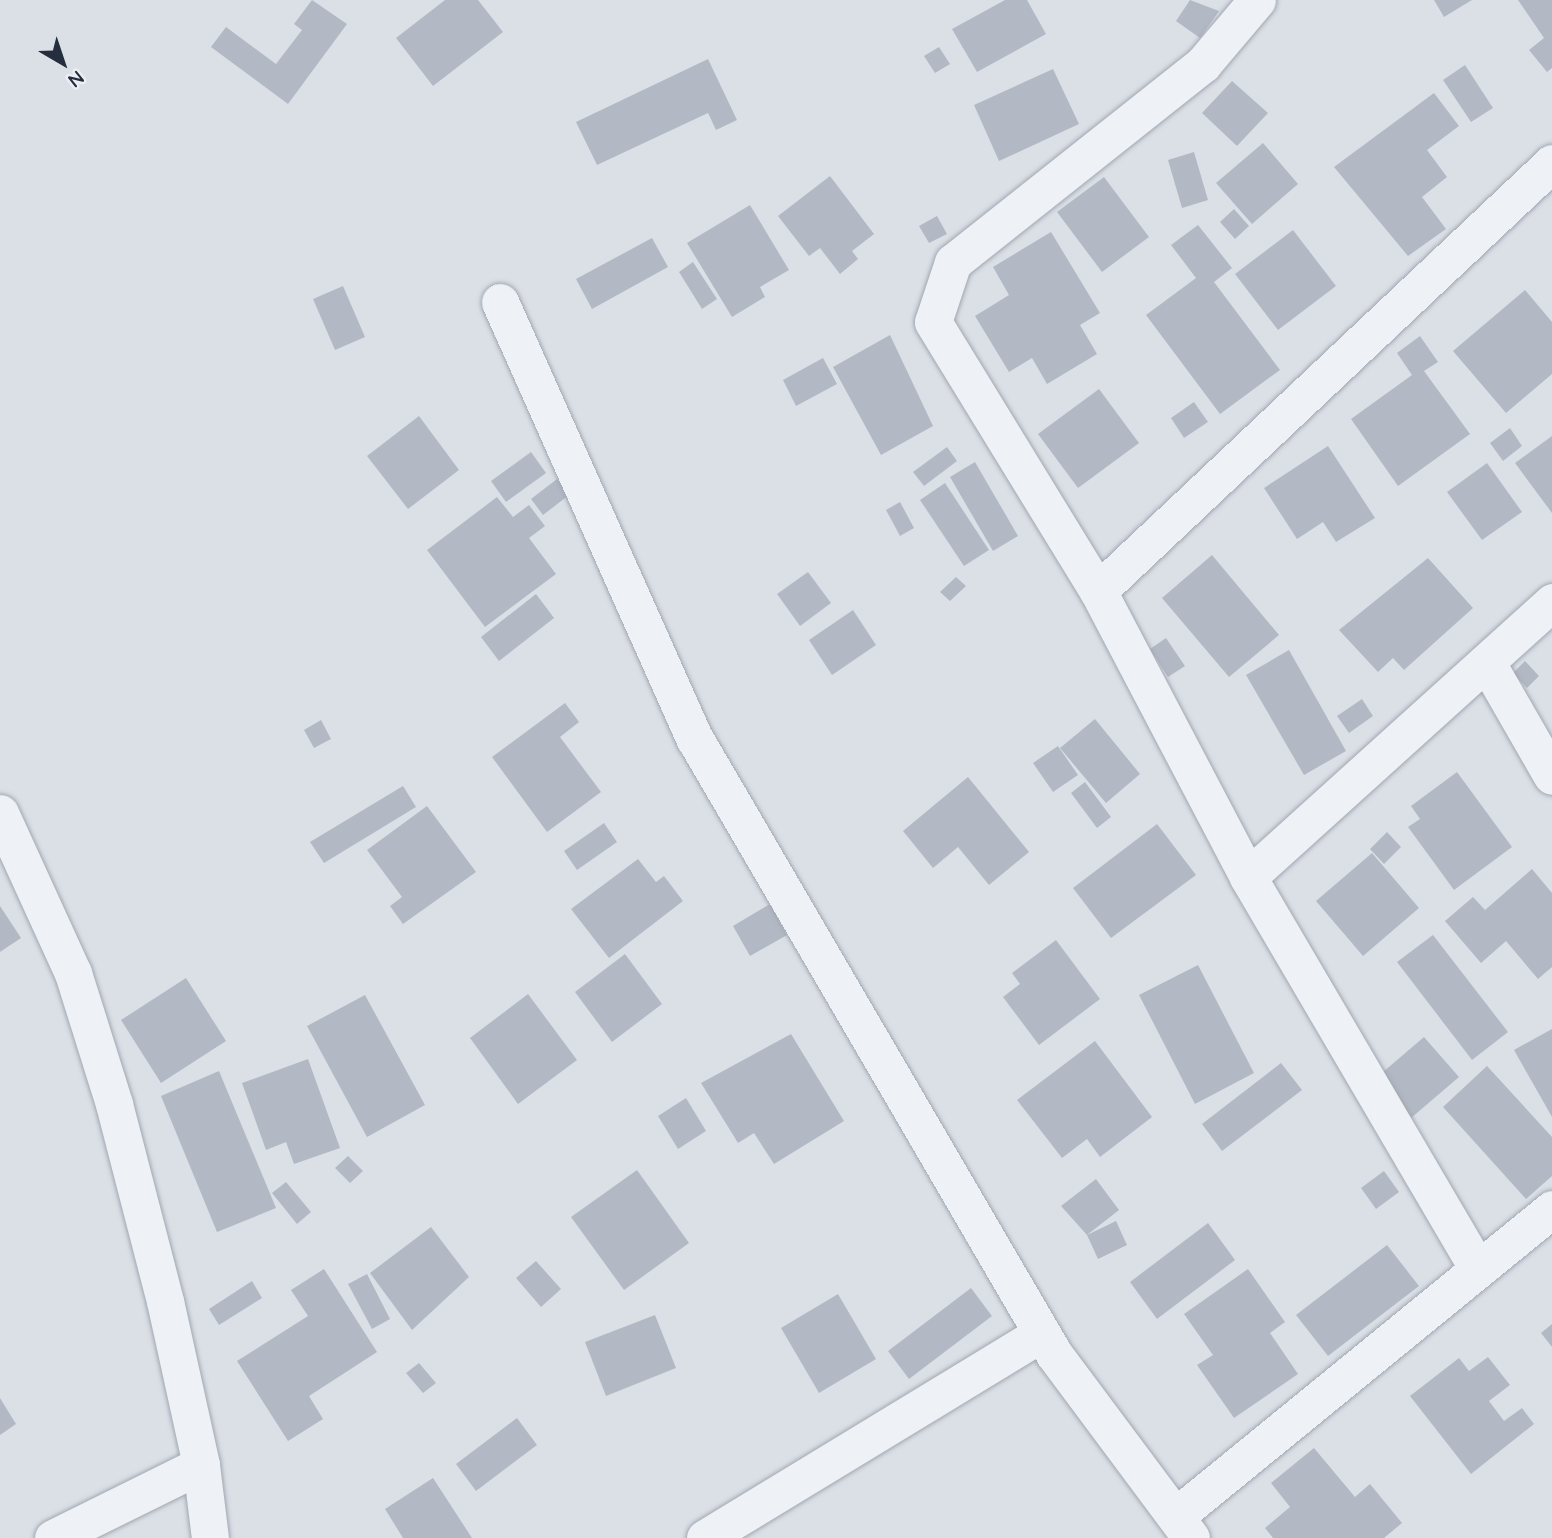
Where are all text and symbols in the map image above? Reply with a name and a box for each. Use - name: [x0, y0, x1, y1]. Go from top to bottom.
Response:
- north arrow: [28, 28, 98, 98]
- text: N: [63, 66, 89, 93]

